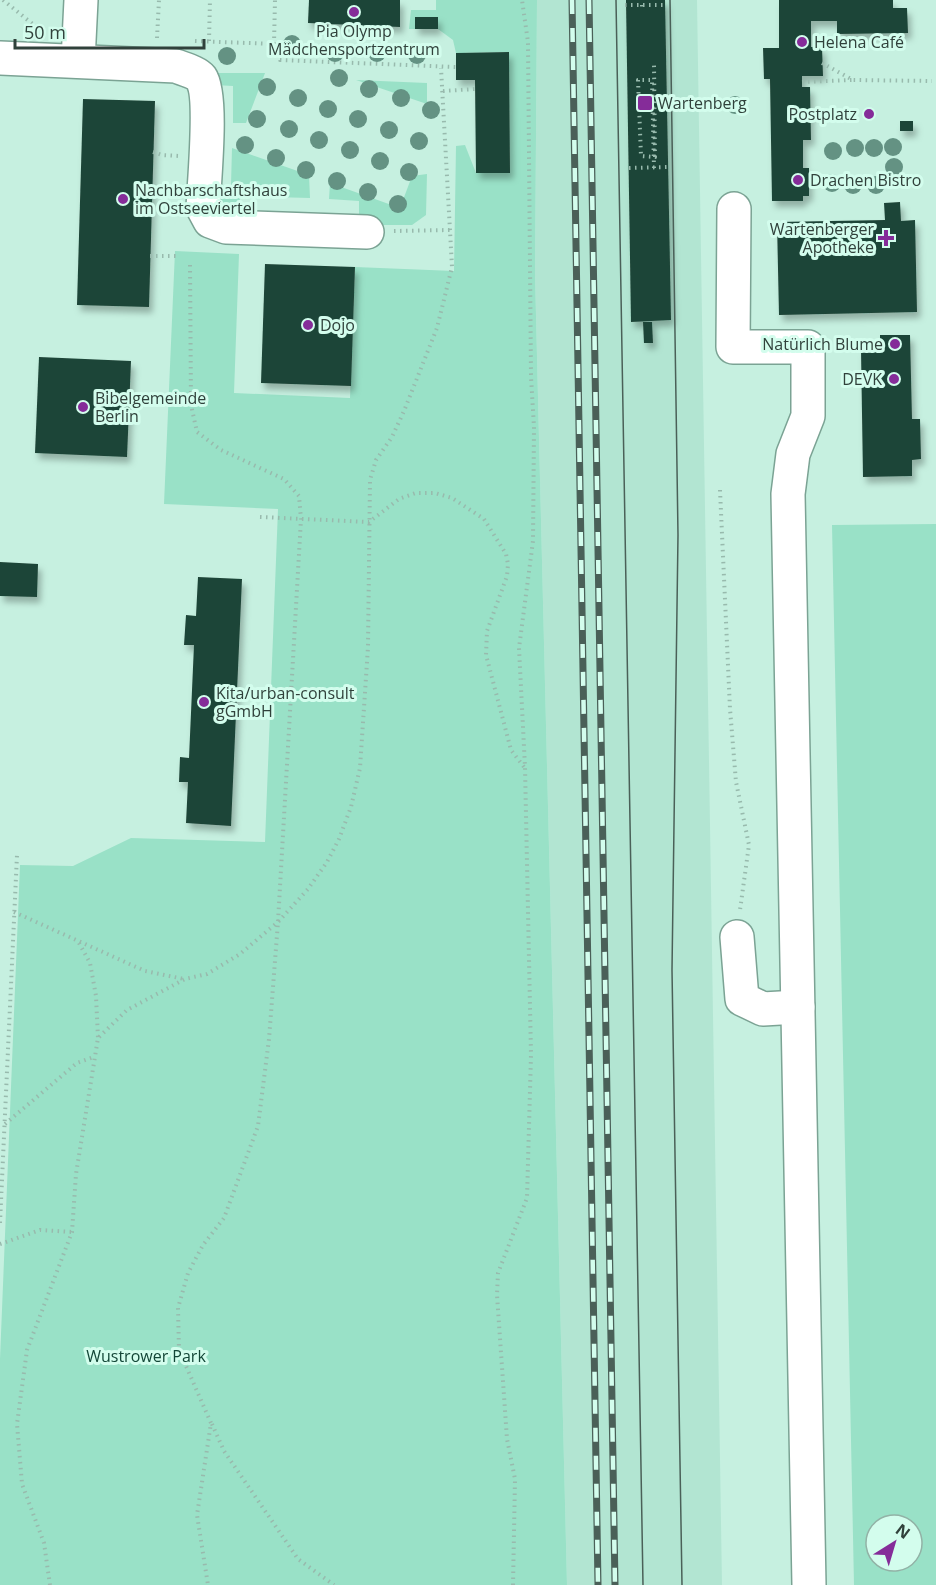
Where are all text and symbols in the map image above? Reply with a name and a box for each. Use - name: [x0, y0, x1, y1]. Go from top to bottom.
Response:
- marker: Pia Olymp Mädchensportzentrum: [347, 5, 361, 19]
- scale bar: [15, 12, 204, 50]
- text: 50 m: [24, 20, 66, 44]
- place label: Pia Olymp Mädchensportzentrum: [268, 20, 440, 60]
- place label: Helena Café: [814, 31, 904, 53]
- marker: Helena Café: [795, 35, 809, 49]
- place label: Wartenberg: [658, 92, 747, 114]
- marker: Wartenberg: [636, 94, 654, 112]
- place label: Postplatz: [789, 103, 857, 125]
- marker: Postplatz: [862, 107, 876, 121]
- place label: Drachen Bistro: [810, 169, 921, 191]
- marker: Drachen Bistro: [791, 173, 805, 187]
- place label: Nachbarschaftshaus im Ostseeviertel: [135, 179, 287, 219]
- marker: Nachbarschaftshaus im Ostseeviertel: [116, 192, 130, 206]
- place label: Wartenberger Apotheke: [770, 218, 874, 258]
- marker: Wartenberger Apotheke: [879, 231, 893, 245]
- place label: Dojo: [320, 314, 355, 336]
- marker: Dojo: [301, 318, 315, 332]
- place label: Natürlich Blume: [762, 333, 883, 355]
- marker: Natürlich Blume: [888, 337, 902, 351]
- place label: DEVK: [842, 368, 882, 390]
- marker: DEVK: [887, 372, 901, 386]
- place label: Bibelgemeinde Berlin: [95, 387, 206, 427]
- marker: Bibelgemeinde Berlin: [76, 400, 90, 414]
- place label: Kita/urban-consult gGmbH: [216, 682, 355, 722]
- marker: Kita/urban-consult gGmbH: [197, 695, 211, 709]
- park label: Wustrower Park: [86, 1345, 206, 1367]
- north arrow: [864, 1513, 924, 1573]
- text: N: [891, 1518, 915, 1544]

